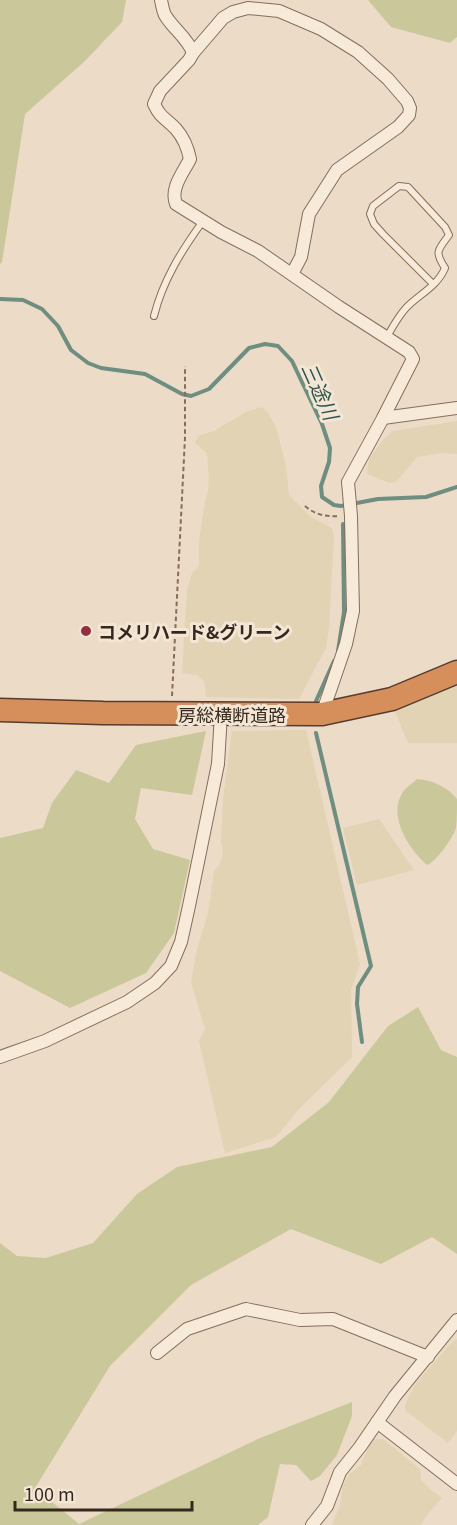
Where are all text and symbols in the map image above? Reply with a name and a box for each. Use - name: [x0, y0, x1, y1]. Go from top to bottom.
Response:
- water label: 三途川: [296, 358, 347, 426]
- place label: コメリハード&グリーン: [98, 618, 290, 644]
- marker: コメリハード&グリーン: [79, 624, 93, 638]
- street label: 房総横断道路: [178, 701, 286, 727]
- scale bar: [15, 1474, 192, 1512]
- text: 100 m: [24, 1480, 75, 1506]

